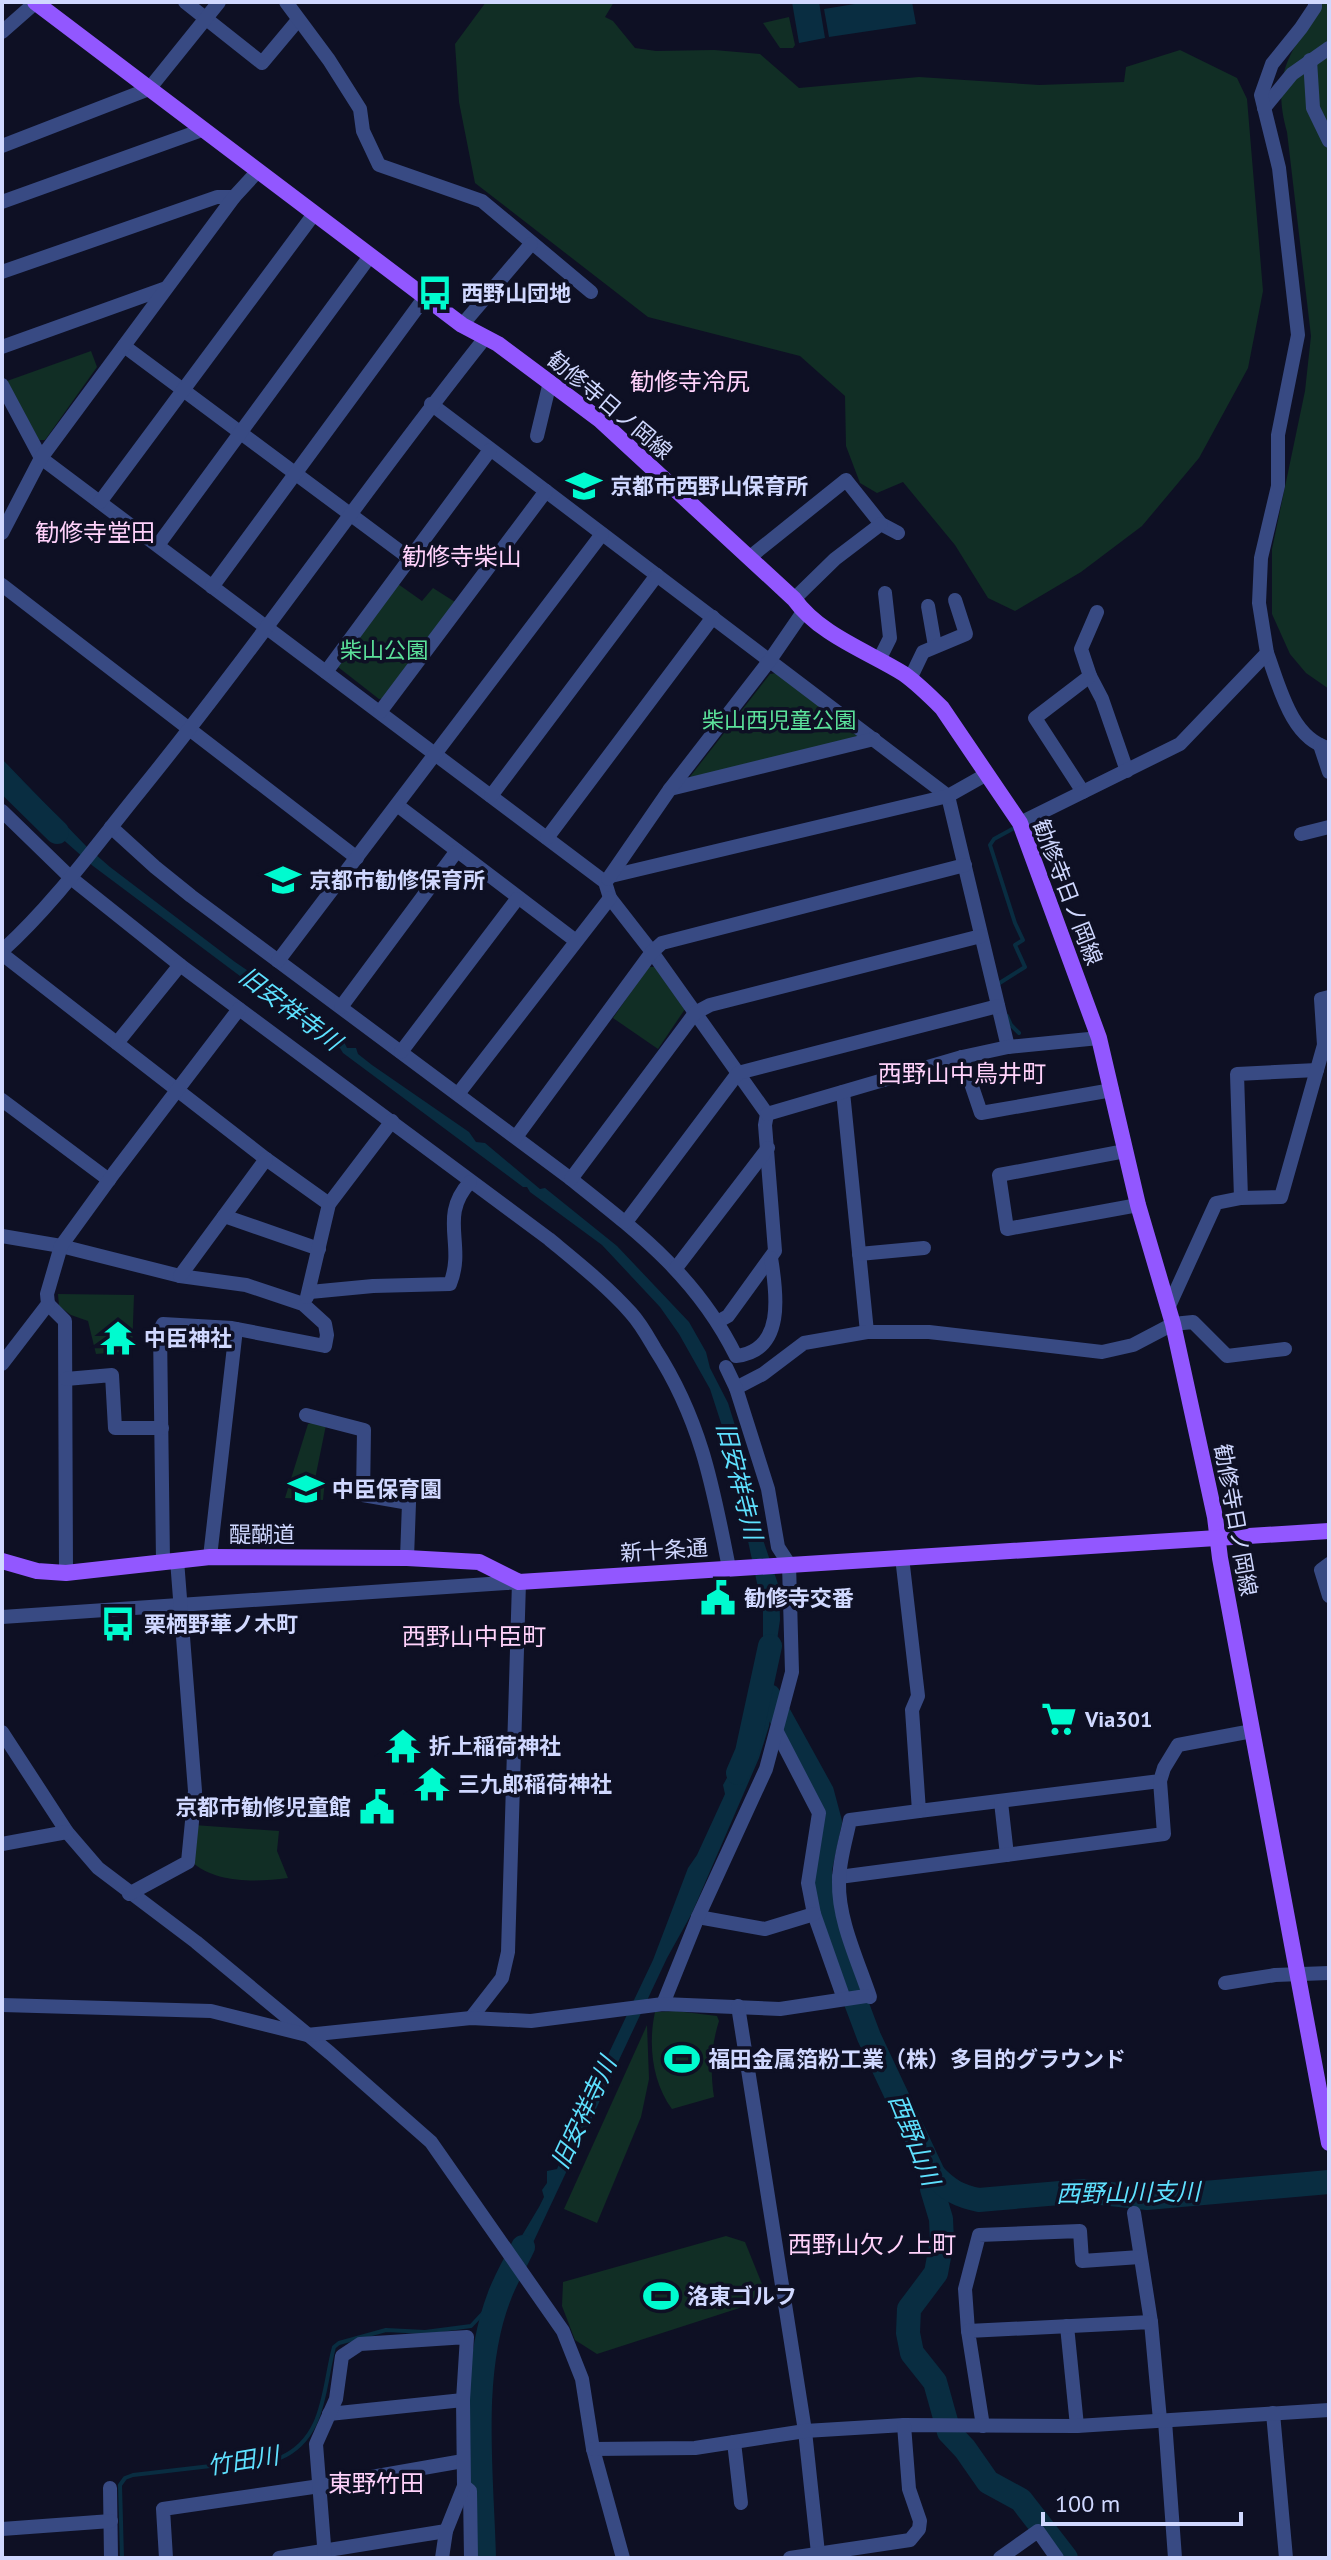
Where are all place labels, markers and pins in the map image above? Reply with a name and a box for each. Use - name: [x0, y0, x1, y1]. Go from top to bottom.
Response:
- bus stop icon: 西野山団地: [416, 274, 454, 312]
- place label: 西野山団地: [461, 279, 571, 307]
- school or university icon: 京都市西野山保育所: [565, 467, 603, 505]
- place label: 京都市西野山保育所: [610, 472, 808, 500]
- school or university icon: 京都市勧修保育所: [264, 861, 302, 899]
- place label: 京都市勧修保育所: [309, 866, 485, 894]
- temple icon: 中臣神社: [99, 1319, 137, 1357]
- place label: 中臣神社: [144, 1324, 232, 1352]
- school or university icon: 中臣保育園: [287, 1470, 325, 1508]
- place label: 中臣保育園: [332, 1475, 442, 1503]
- public building icon: 勧修寺交番: [699, 1579, 737, 1617]
- place label: 勧修寺交番: [744, 1584, 854, 1612]
- bus stop icon: 栗栖野華ノ木町: [99, 1605, 137, 1643]
- place label: 栗栖野華ノ木町: [144, 1610, 298, 1638]
- supermarket icon: Via301: [1040, 1700, 1078, 1738]
- place label: Via301: [1084, 1705, 1153, 1733]
- temple icon: 折上稲荷神社: [384, 1727, 422, 1765]
- place label: 折上稲荷神社: [429, 1732, 561, 1760]
- temple icon: 三九郎稲荷神社: [413, 1765, 451, 1803]
- place label: 三九郎稲荷神社: [458, 1770, 612, 1798]
- public building icon: 京都市勧修児童館: [358, 1788, 396, 1826]
- place label: 京都市勧修児童館: [175, 1793, 351, 1821]
- sports icon: 福田金属箔粉工業（株）多目的グラウンド: [663, 2040, 701, 2078]
- place label: 福田金属箔粉工業（株）多目的グラウンド: [708, 2045, 1126, 2073]
- sports icon: 洛東ゴルフ: [642, 2277, 680, 2315]
- place label: 洛東ゴルフ: [687, 2282, 797, 2310]

